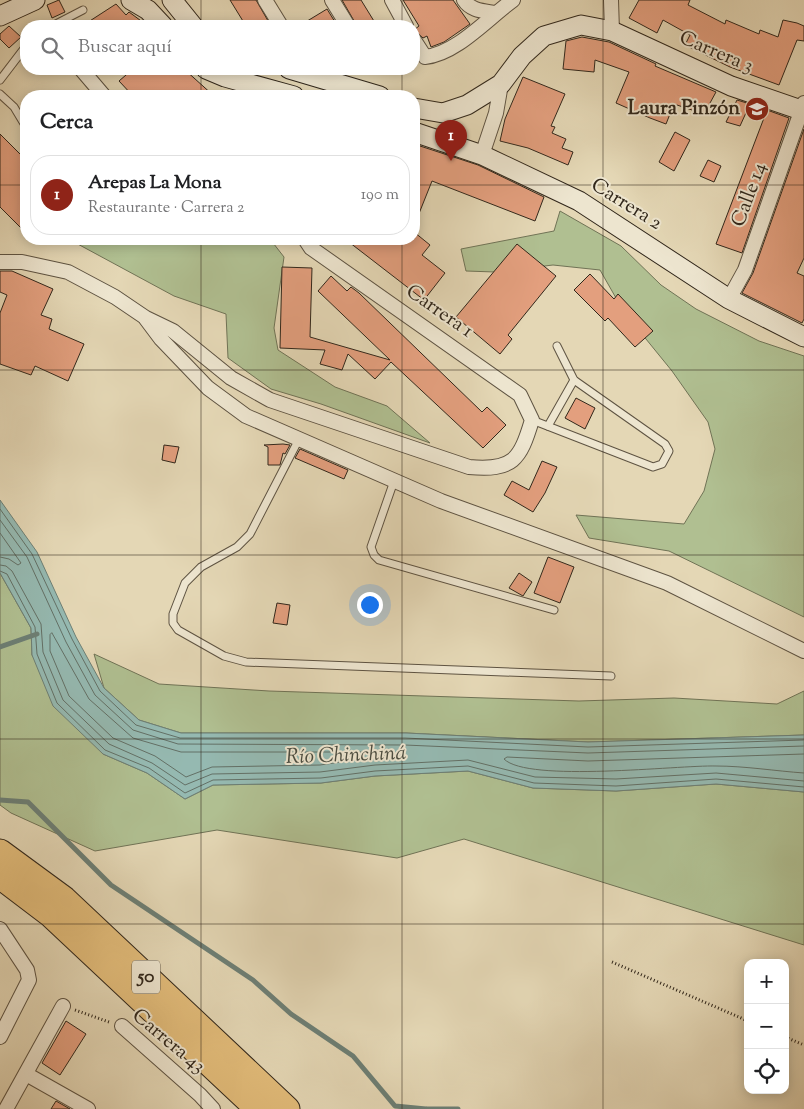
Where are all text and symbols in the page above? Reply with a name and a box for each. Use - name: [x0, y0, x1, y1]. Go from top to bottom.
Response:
- search box: [20, 20, 420, 75]
- street label: Carrera 3: [674, 24, 758, 82]
- icon: search: [38, 34, 66, 62]
- text: Buscar aquí: [78, 34, 172, 61]
- place label: Laura Pinzón: [628, 95, 740, 124]
- school or university icon: Laura Pinzón: [744, 96, 770, 122]
- text: Cerca: [40, 108, 93, 138]
- pin: 1: [435, 120, 467, 161]
- street label: Calle 14: [725, 159, 775, 231]
- text: Arepas La Mona: [88, 170, 221, 197]
- street label: Carrera 2: [585, 172, 667, 238]
- text: 1: [54, 184, 60, 207]
- text: 190 m: [361, 184, 399, 207]
- text: Restaurante · Carrera 2: [88, 197, 245, 220]
- street label: Carrera 1: [399, 278, 479, 346]
- your location: [357, 592, 383, 618]
- water label: Río Chinchiná: [285, 739, 407, 773]
- map controls: [744, 959, 789, 1094]
- button: +: [744, 959, 789, 1004]
- road number: 50: [132, 960, 160, 994]
- street label: Carrera 43: [125, 1003, 211, 1081]
- button: −: [744, 1004, 789, 1049]
- button: locate: [744, 1049, 789, 1094]

